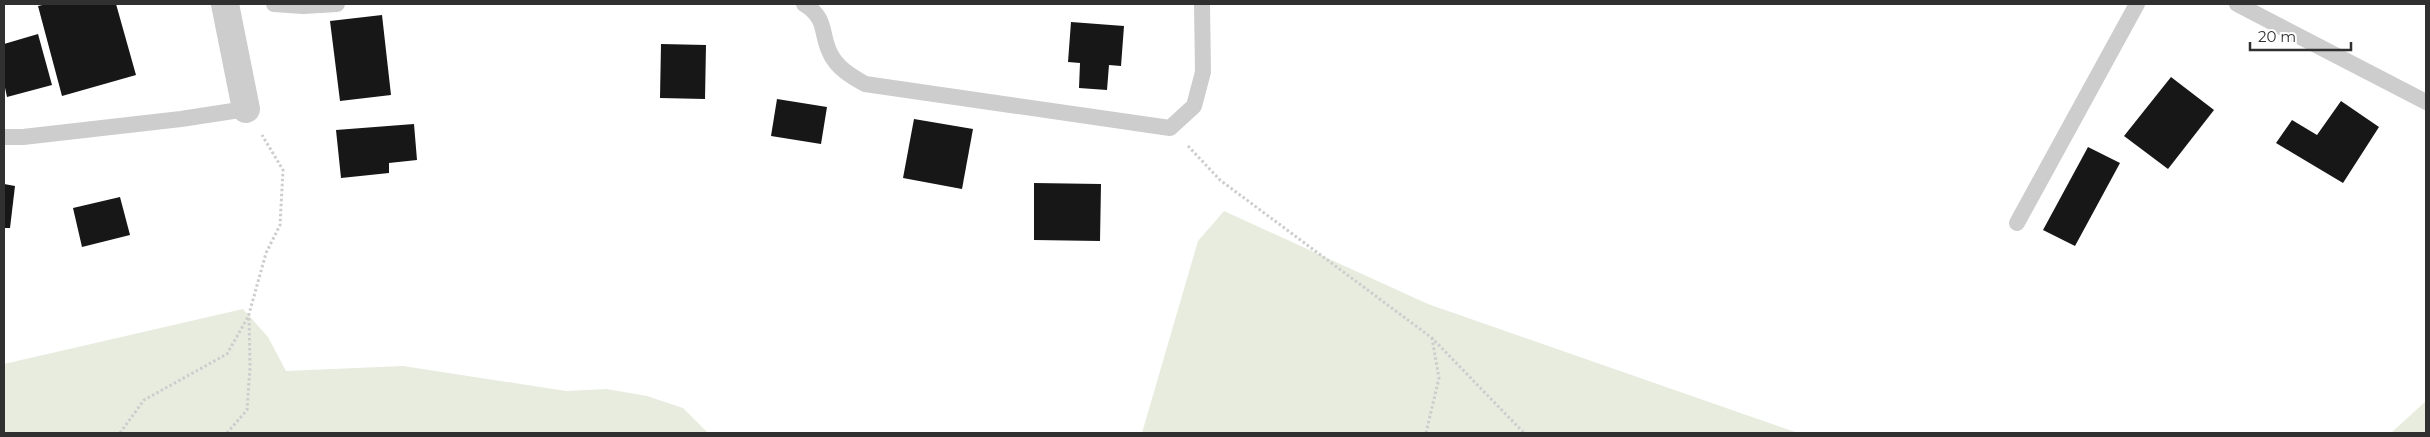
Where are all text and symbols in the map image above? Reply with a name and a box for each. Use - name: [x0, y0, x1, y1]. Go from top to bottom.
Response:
- scale bar: [2250, 20, 2351, 52]
- text: 20 m: [2258, 27, 2296, 46]

